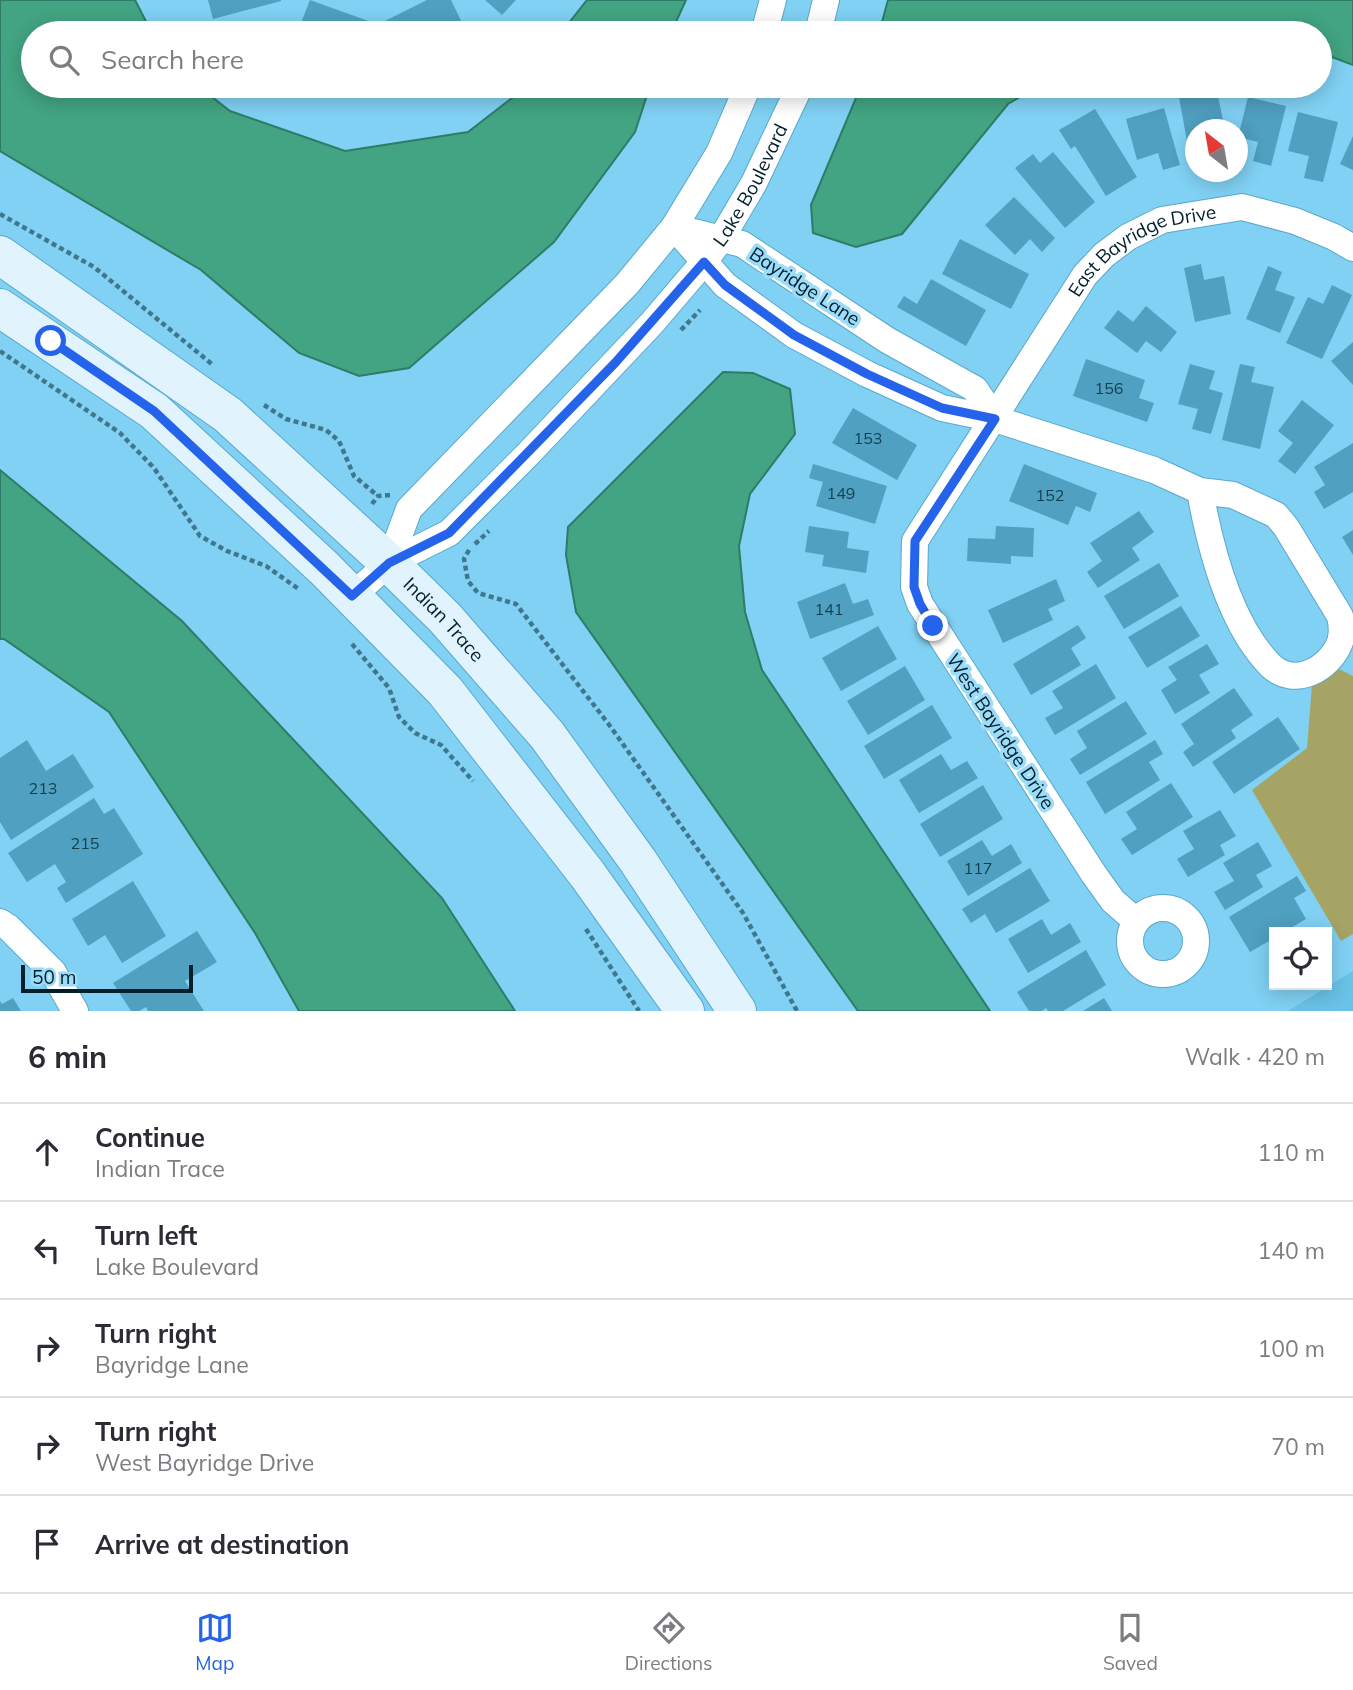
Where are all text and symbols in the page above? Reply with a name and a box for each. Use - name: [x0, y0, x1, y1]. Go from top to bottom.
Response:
- search box: [21, 21, 1332, 98]
- icon: search: [45, 41, 83, 79]
- text: Search here: [101, 43, 244, 76]
- north arrow: [1185, 119, 1248, 182]
- street label: Lake Boulevard: [708, 120, 792, 251]
- street label: East Bayridge Drive: [1062, 199, 1218, 301]
- street label: Bayridge Lane: [745, 241, 865, 331]
- route start: [35, 325, 66, 356]
- house number: 156: [1095, 378, 1123, 398]
- house number: 153: [854, 428, 882, 448]
- house number: 149: [827, 483, 855, 503]
- house number: 152: [1036, 485, 1064, 505]
- street label: Indian Trace: [399, 572, 489, 667]
- house number: 141: [815, 599, 843, 619]
- route end: [917, 610, 948, 641]
- street label: West Bayridge Drive: [942, 649, 1060, 813]
- house number: 213: [29, 778, 57, 798]
- house number: 215: [71, 833, 99, 853]
- house number: 117: [964, 858, 992, 878]
- map controls: [1269, 927, 1332, 990]
- button: locate: [1269, 927, 1332, 990]
- scale bar: [21, 962, 192, 994]
- text: 50 m: [32, 965, 76, 989]
- text: 6 min: [28, 1038, 107, 1076]
- text: Walk · 420 m: [1185, 1042, 1325, 1071]
- text: Continue: [95, 1121, 205, 1154]
- icon: ahead: [28, 1133, 66, 1171]
- text: 110 m: [1257, 1138, 1325, 1167]
- text: Indian Trace: [95, 1154, 225, 1183]
- text: Turn left: [95, 1219, 197, 1252]
- icon: left: [28, 1231, 66, 1269]
- text: 140 m: [1257, 1236, 1325, 1265]
- text: Lake Boulevard: [95, 1252, 259, 1281]
- text: Turn right: [95, 1317, 216, 1350]
- icon: right: [28, 1329, 66, 1367]
- text: 100 m: [1257, 1334, 1325, 1363]
- text: Bayridge Lane: [95, 1350, 249, 1379]
- text: Turn right: [95, 1415, 216, 1448]
- icon: right: [28, 1427, 66, 1465]
- text: 70 m: [1271, 1432, 1325, 1461]
- text: West Bayridge Drive: [95, 1448, 314, 1477]
- icon: arrive: [28, 1525, 66, 1563]
- text: Arrive at destination: [95, 1528, 350, 1561]
- tab: Map: [195, 1609, 234, 1675]
- tab: Directions: [625, 1609, 713, 1675]
- tab: Saved: [1103, 1609, 1158, 1675]

